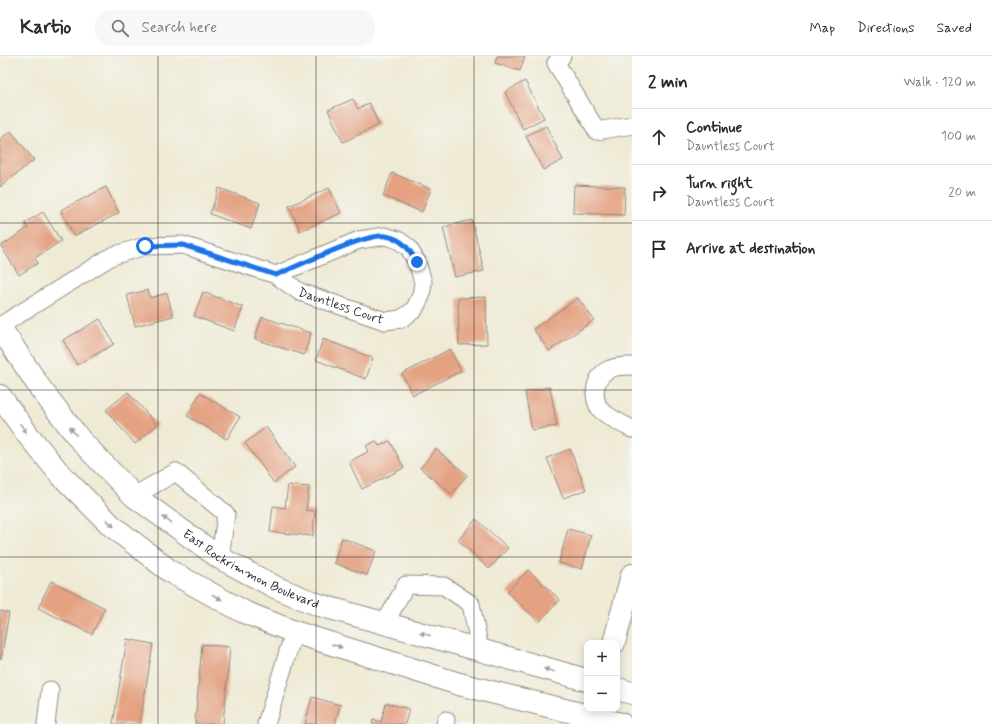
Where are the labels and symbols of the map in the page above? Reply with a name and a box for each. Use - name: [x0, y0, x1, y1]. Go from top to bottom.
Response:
- route start: [136, 237, 154, 255]
- route end: [408, 253, 426, 271]
- street label: Dauntless Court: [296, 284, 386, 328]
- one-way arrow: [18, 422, 27, 433]
- one-way arrow: [69, 426, 78, 437]
- one-way arrow: [162, 516, 173, 524]
- one-way arrow: [105, 519, 116, 528]
- street label: East Rockrimmon Boulevard: [179, 525, 322, 613]
- one-way arrow: [211, 594, 223, 600]
- one-way arrow: [418, 631, 430, 637]
- one-way arrow: [331, 643, 343, 649]
- one-way arrow: [543, 667, 555, 673]

